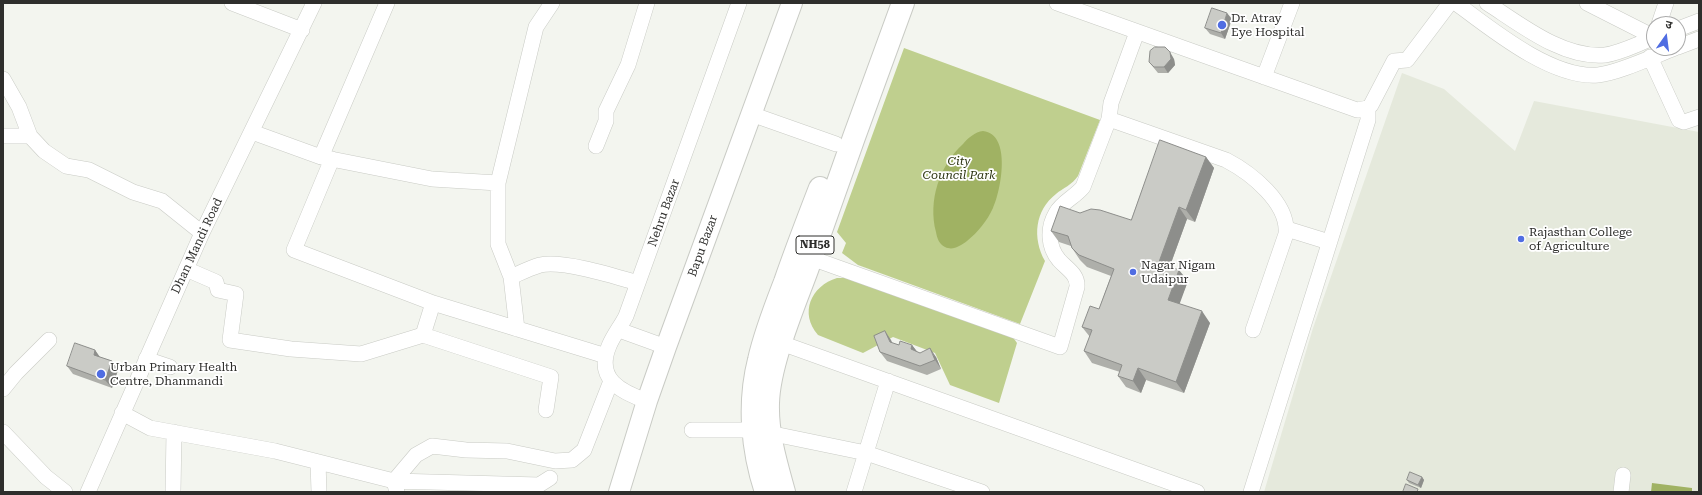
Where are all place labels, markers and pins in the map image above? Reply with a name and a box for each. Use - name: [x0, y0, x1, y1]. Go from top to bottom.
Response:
- place label: Dr. Atray Eye Hospital: [1231, 11, 1304, 39]
- marker: Dr. Atray Eye Hospital: [1216, 19, 1228, 31]
- place label: Rajasthan College of Agriculture: [1529, 225, 1632, 253]
- marker: Rajasthan College of Agriculture: [1516, 234, 1526, 244]
- place label: Nagar Nigam Udaipur: [1141, 258, 1216, 286]
- marker: Nagar Nigam Udaipur: [1128, 267, 1138, 277]
- place label: Urban Primary Health Centre, Dhanmandi: [110, 360, 237, 388]
- marker: Urban Primary Health Centre, Dhanmandi: [95, 368, 107, 380]

